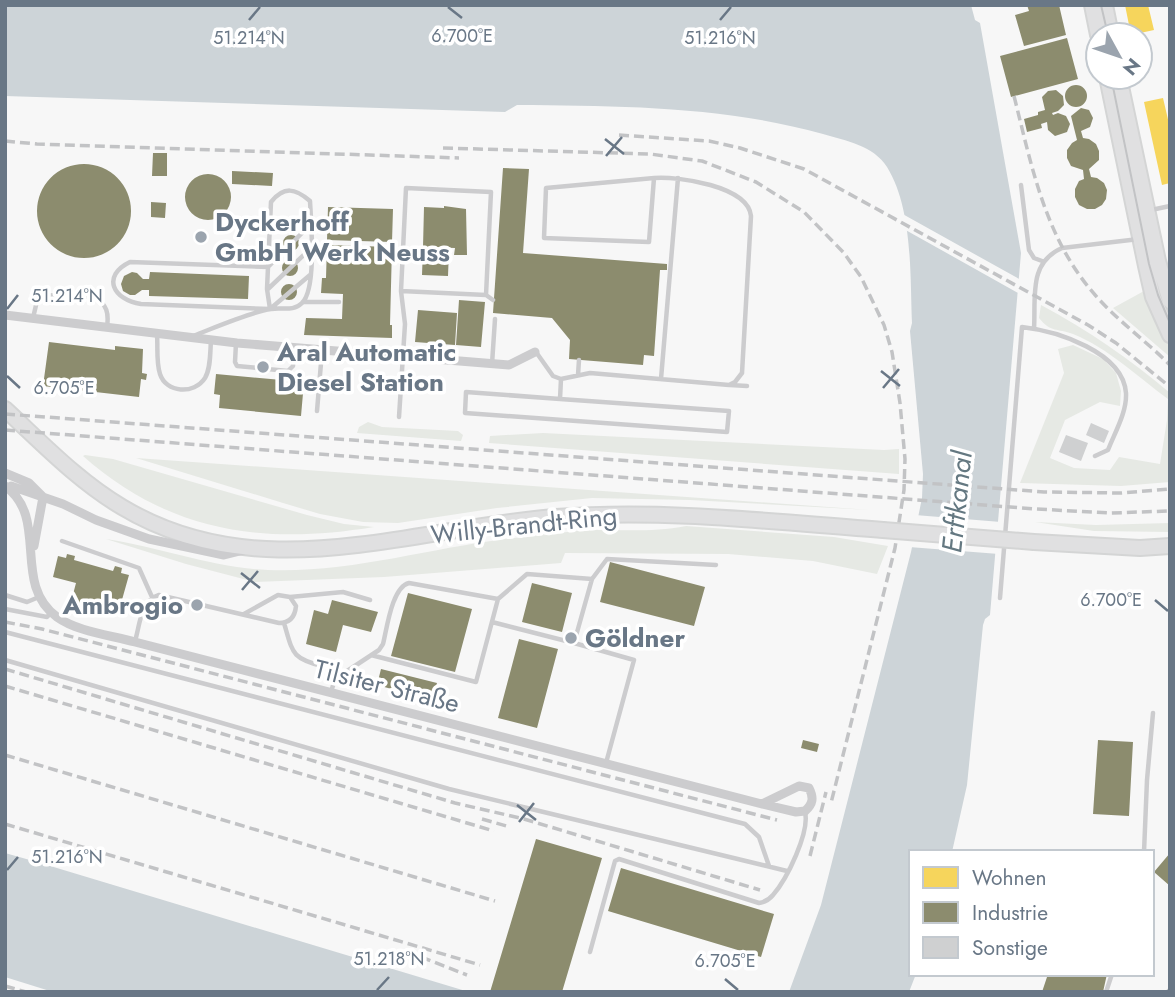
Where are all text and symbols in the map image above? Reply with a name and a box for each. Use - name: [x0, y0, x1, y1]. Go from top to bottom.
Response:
- north arrow: [1084, 21, 1154, 91]
- text: 6.700°E: [431, 23, 493, 49]
- text: 51.214°N: [213, 25, 285, 51]
- text: 51.216°N: [684, 25, 756, 51]
- text: N: [1116, 52, 1147, 81]
- place label: Dyckerhoff GmbH Werk Neuss: [215, 203, 450, 271]
- marker: Dyckerhoff GmbH Werk Neuss: [193, 229, 209, 245]
- text: 51.214°N: [31, 283, 103, 309]
- place label: Aral Automatic Diesel Station: [276, 333, 456, 401]
- marker: Aral Automatic Diesel Station: [255, 359, 271, 375]
- text: 6.705°E: [33, 375, 95, 401]
- water label: Erftkanal: [931, 447, 983, 555]
- street label: Willy-Brandt-Ring: [429, 496, 619, 554]
- place label: Ambrogio: [62, 586, 183, 624]
- text: 6.700°E: [1080, 587, 1142, 613]
- marker: Ambrogio: [189, 597, 205, 613]
- place label: Göldner: [585, 619, 685, 657]
- marker: Göldner: [563, 630, 579, 646]
- street label: Tilsiter Straße: [310, 650, 464, 722]
- text: 51.216°N: [31, 844, 103, 870]
- legend: [909, 850, 1154, 976]
- text: Wohnen: [972, 863, 1046, 893]
- text: Industrie: [972, 898, 1048, 928]
- text: Sonstige: [972, 933, 1048, 963]
- text: 51.218°N: [354, 946, 424, 972]
- text: 6.705°E: [694, 948, 756, 974]

